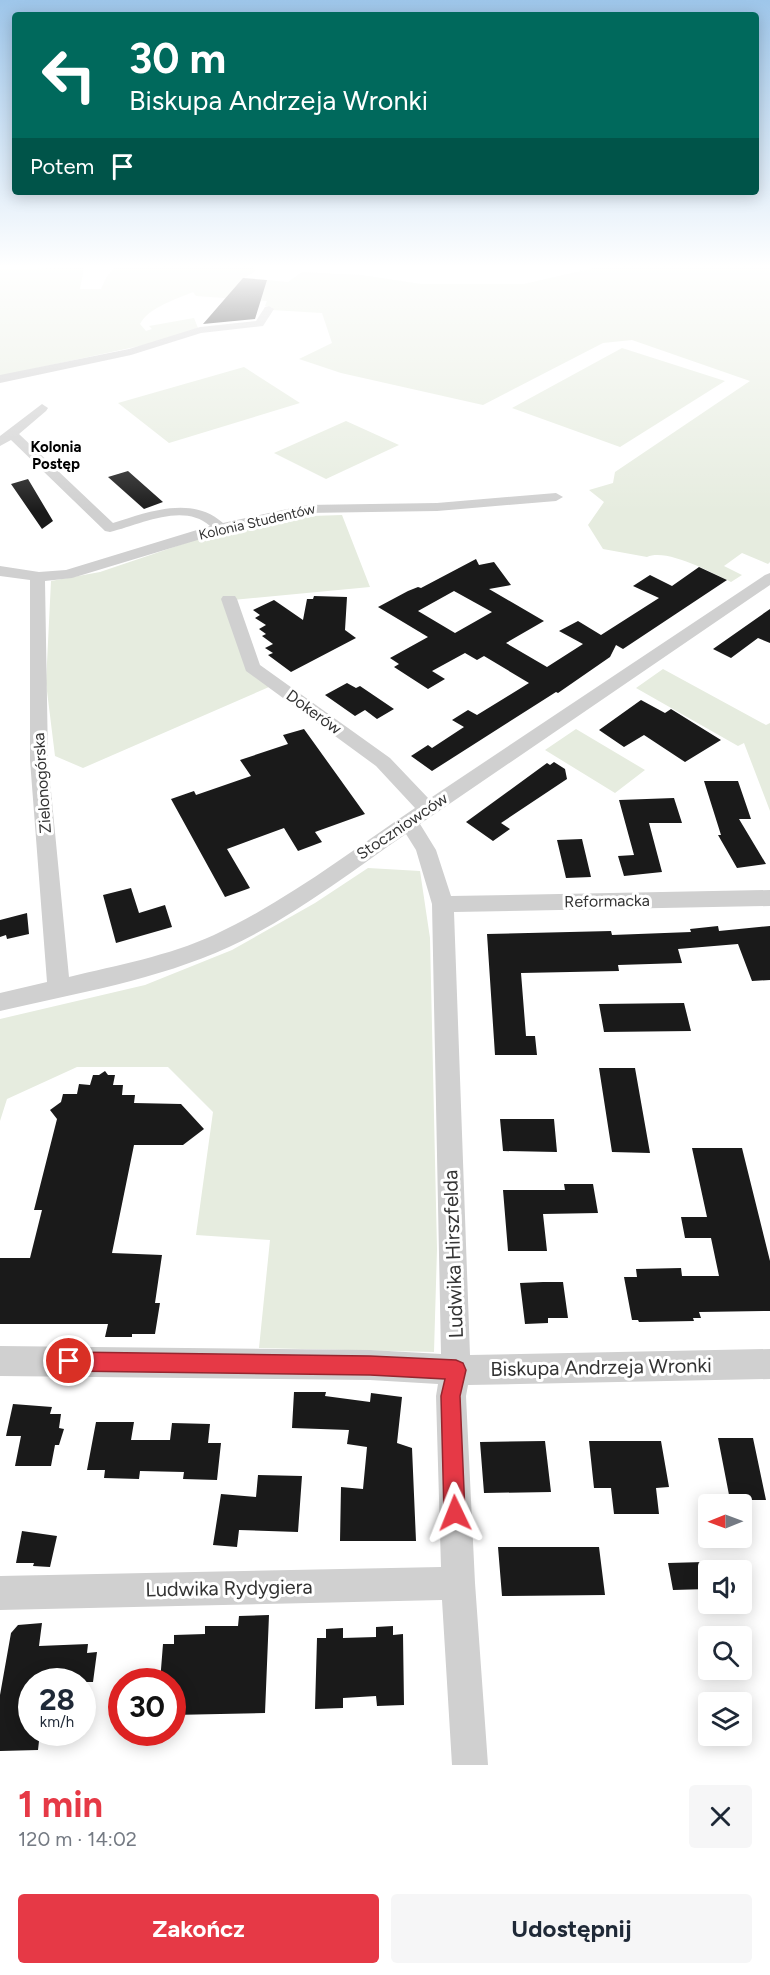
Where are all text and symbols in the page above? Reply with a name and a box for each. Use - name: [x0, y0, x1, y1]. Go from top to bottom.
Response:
- text: 30 m: [129, 33, 226, 84]
- icon: left: [30, 36, 108, 114]
- text: Biskupa Andrzeja Wronki: [129, 84, 428, 117]
- icon: arrive: [106, 150, 139, 183]
- text: Potem: [30, 153, 94, 180]
- district label: Kolonia Postęp: [30, 438, 82, 473]
- street label: Kolonia Studentów: [197, 500, 317, 544]
- street label: Dokerów: [283, 686, 346, 739]
- street label: Zielonogórska: [29, 732, 55, 834]
- street label: Stoczniowców: [353, 788, 452, 864]
- street label: Reformacka: [564, 891, 650, 911]
- street label: Ludwika Hirszfelda: [438, 1169, 468, 1339]
- pin: [43, 1335, 94, 1386]
- icon: arrive: [52, 1344, 85, 1377]
- street label: Biskupa Andrzeja Wronki: [490, 1353, 712, 1381]
- position arrow: [423, 1481, 487, 1545]
- north arrow: [698, 1494, 752, 1548]
- map controls: [698, 1494, 752, 1746]
- button: sound: [698, 1560, 752, 1614]
- street label: Ludwika Rydygiera: [145, 1575, 313, 1601]
- button: search: [698, 1626, 752, 1680]
- speed limit sign: 30: [108, 1668, 186, 1746]
- text: 28: [39, 1681, 75, 1718]
- button: layers: [698, 1692, 752, 1746]
- text: km/h: [40, 1713, 74, 1731]
- text: 1 min: [18, 1783, 103, 1826]
- button: close: [689, 1785, 752, 1848]
- text: 120 m · 14:02: [18, 1827, 137, 1851]
- button: Zakończ: [18, 1894, 379, 1963]
- button: Udostępnij: [391, 1894, 752, 1963]

